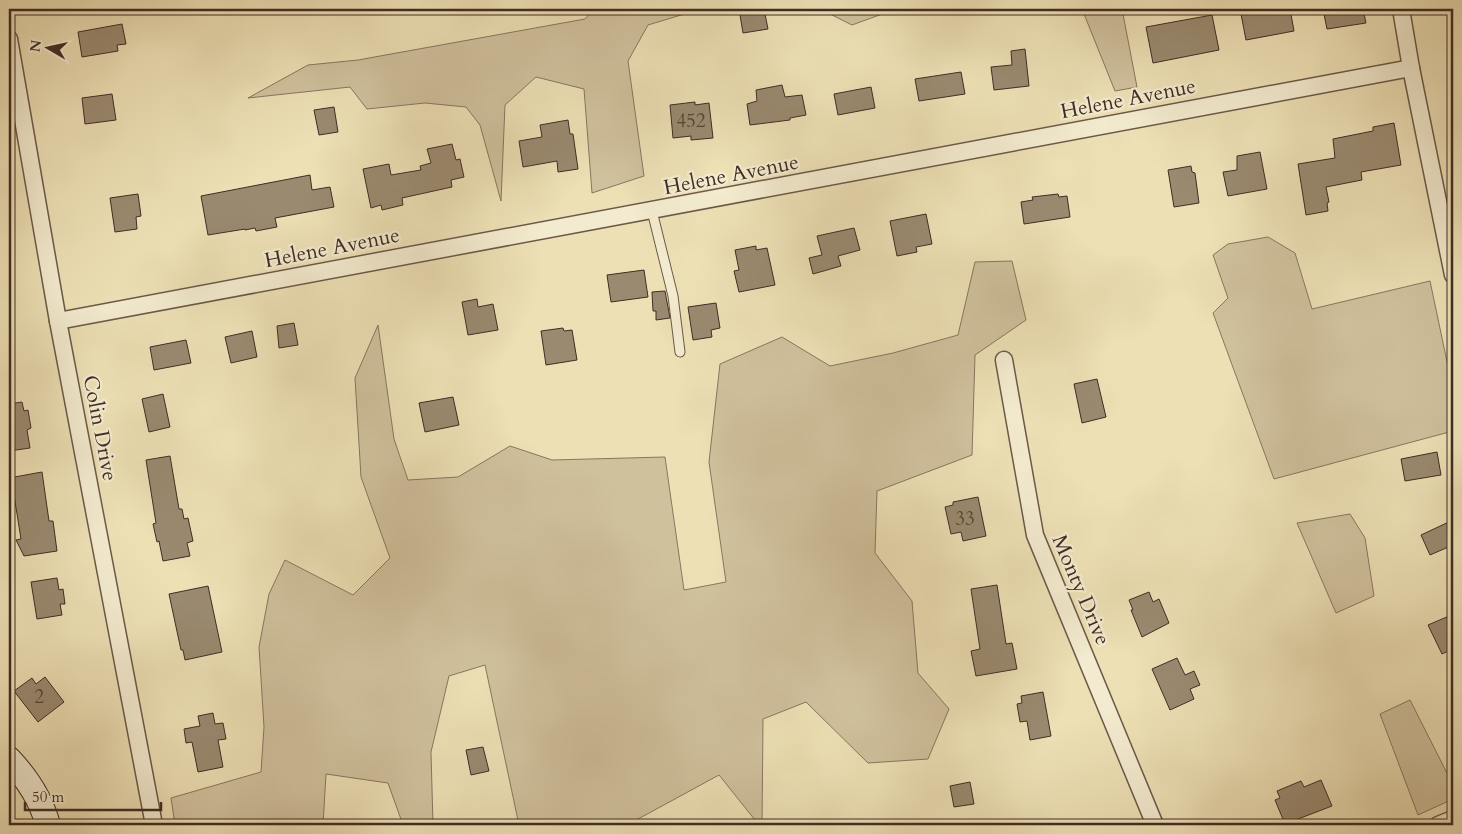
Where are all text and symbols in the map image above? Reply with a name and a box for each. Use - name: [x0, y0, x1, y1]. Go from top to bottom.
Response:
- north arrow: [22, 22, 72, 72]
- text: N: [25, 39, 46, 54]
- street label: Helene Avenue: [1058, 72, 1198, 126]
- house number: 452: [676, 108, 706, 134]
- street label: Helene Avenue: [661, 148, 801, 202]
- street label: Helene Avenue: [262, 221, 402, 275]
- street label: Colin Drive: [76, 373, 124, 483]
- house number: 33: [955, 506, 975, 532]
- street label: Monty Drive: [1045, 530, 1117, 650]
- house number: 2: [34, 684, 44, 710]
- scale bar: [25, 779, 161, 811]
- text: 50 m: [32, 787, 64, 807]

